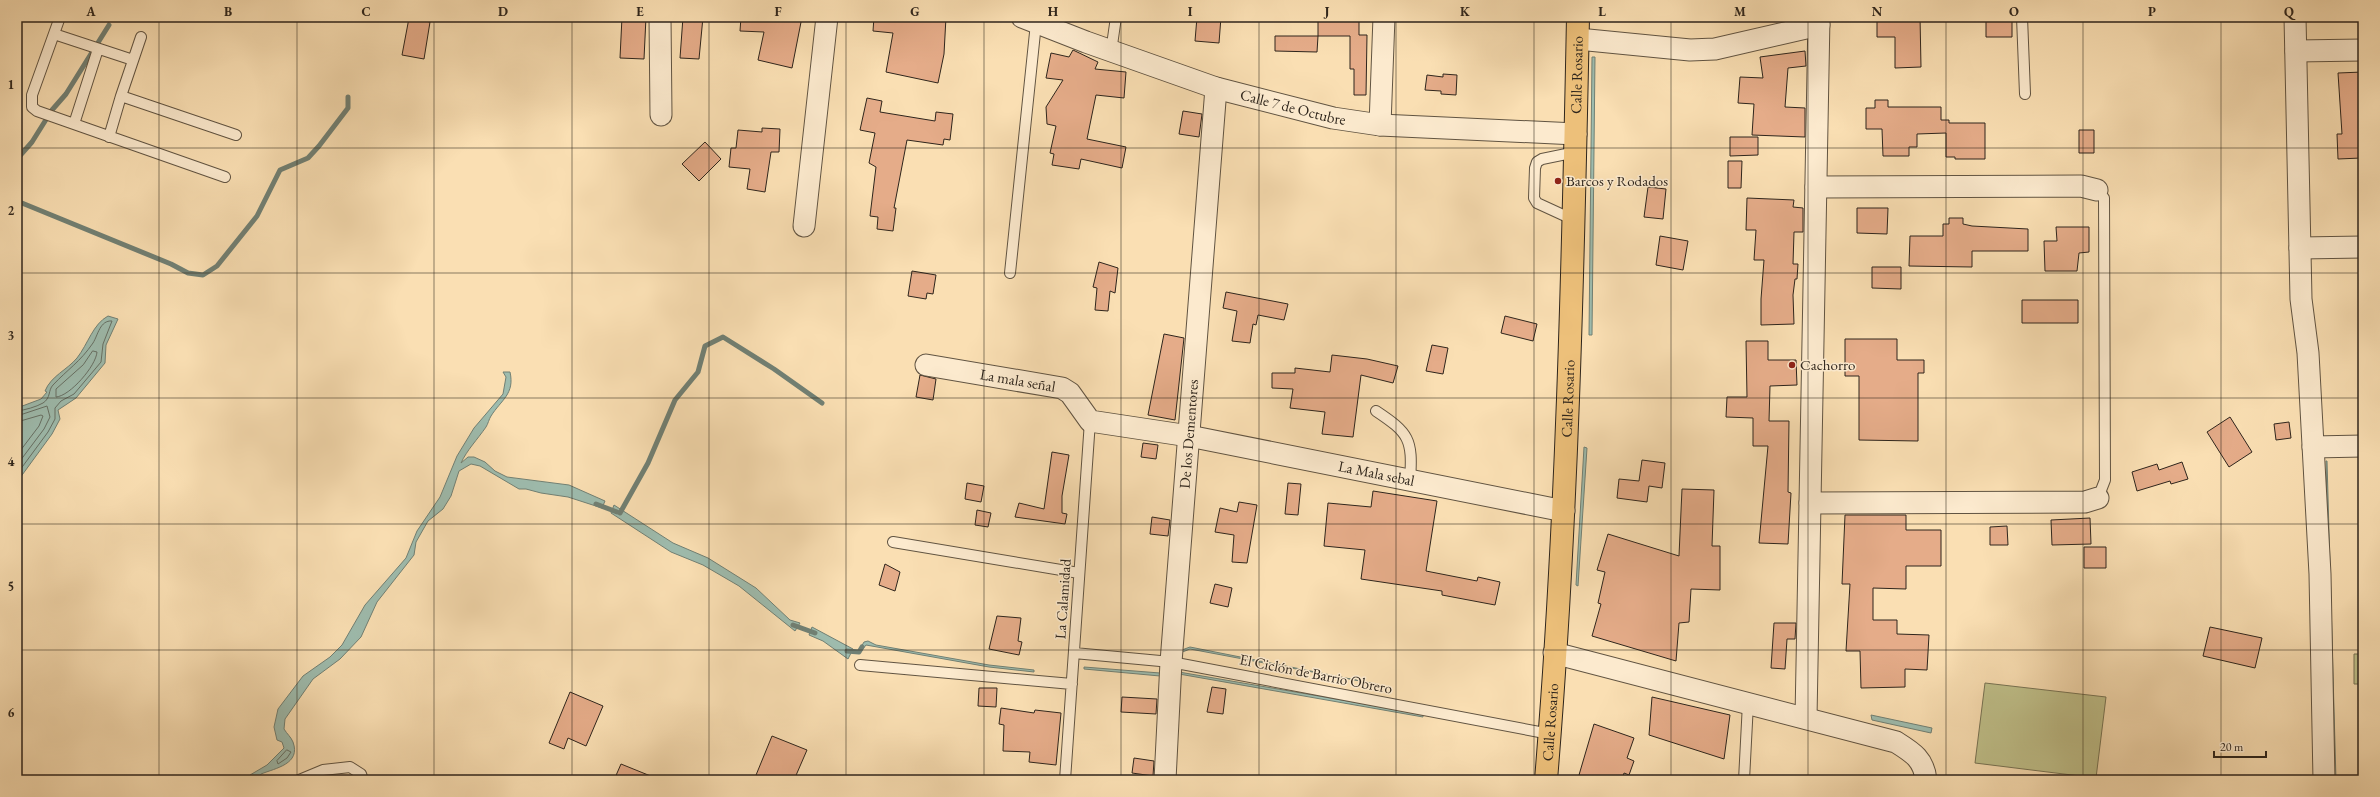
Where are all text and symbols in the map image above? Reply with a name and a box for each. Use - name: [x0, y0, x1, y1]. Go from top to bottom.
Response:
- text: A: [85, 3, 96, 20]
- text: B: [224, 3, 232, 20]
- text: C: [361, 3, 371, 20]
- text: D: [498, 3, 508, 20]
- text: E: [636, 3, 644, 20]
- text: F: [774, 3, 782, 20]
- text: G: [910, 3, 920, 20]
- text: H: [1048, 3, 1059, 20]
- text: I: [1188, 3, 1193, 20]
- text: J: [1323, 3, 1330, 20]
- text: K: [1460, 3, 1471, 20]
- text: L: [1598, 3, 1606, 20]
- text: M: [1734, 3, 1746, 20]
- text: N: [1872, 3, 1883, 20]
- text: O: [2009, 3, 2019, 20]
- text: P: [2148, 3, 2156, 20]
- text: Q: [2284, 3, 2296, 20]
- street label: Calle Rosario: [1566, 36, 1587, 114]
- text: 1: [8, 76, 15, 93]
- street label: Calle 7 de Octubre: [1238, 85, 1347, 129]
- place label: Barcos y Rodados: [1566, 171, 1668, 190]
- marker: Barcos y Rodados: [1553, 176, 1563, 186]
- text: 2: [8, 202, 15, 219]
- text: 3: [8, 327, 15, 344]
- place label: Cachorro: [1800, 355, 1855, 374]
- street label: Calle Rosario: [1556, 359, 1578, 438]
- marker: Cachorro: [1787, 360, 1797, 370]
- street label: La mala señal: [979, 364, 1057, 396]
- street label: De los Dementores: [1175, 378, 1202, 489]
- text: 4: [8, 453, 15, 470]
- street label: La Mala sebal: [1337, 456, 1417, 490]
- street label: La Calamidad: [1050, 558, 1075, 640]
- text: 5: [8, 578, 14, 595]
- street label: El Ciclón de Barrio Obrero: [1238, 649, 1394, 698]
- street label: Calle Rosario: [1538, 683, 1562, 762]
- text: 6: [8, 704, 15, 721]
- scale bar: [2214, 733, 2266, 759]
- text: 20 m: [2220, 739, 2244, 755]

